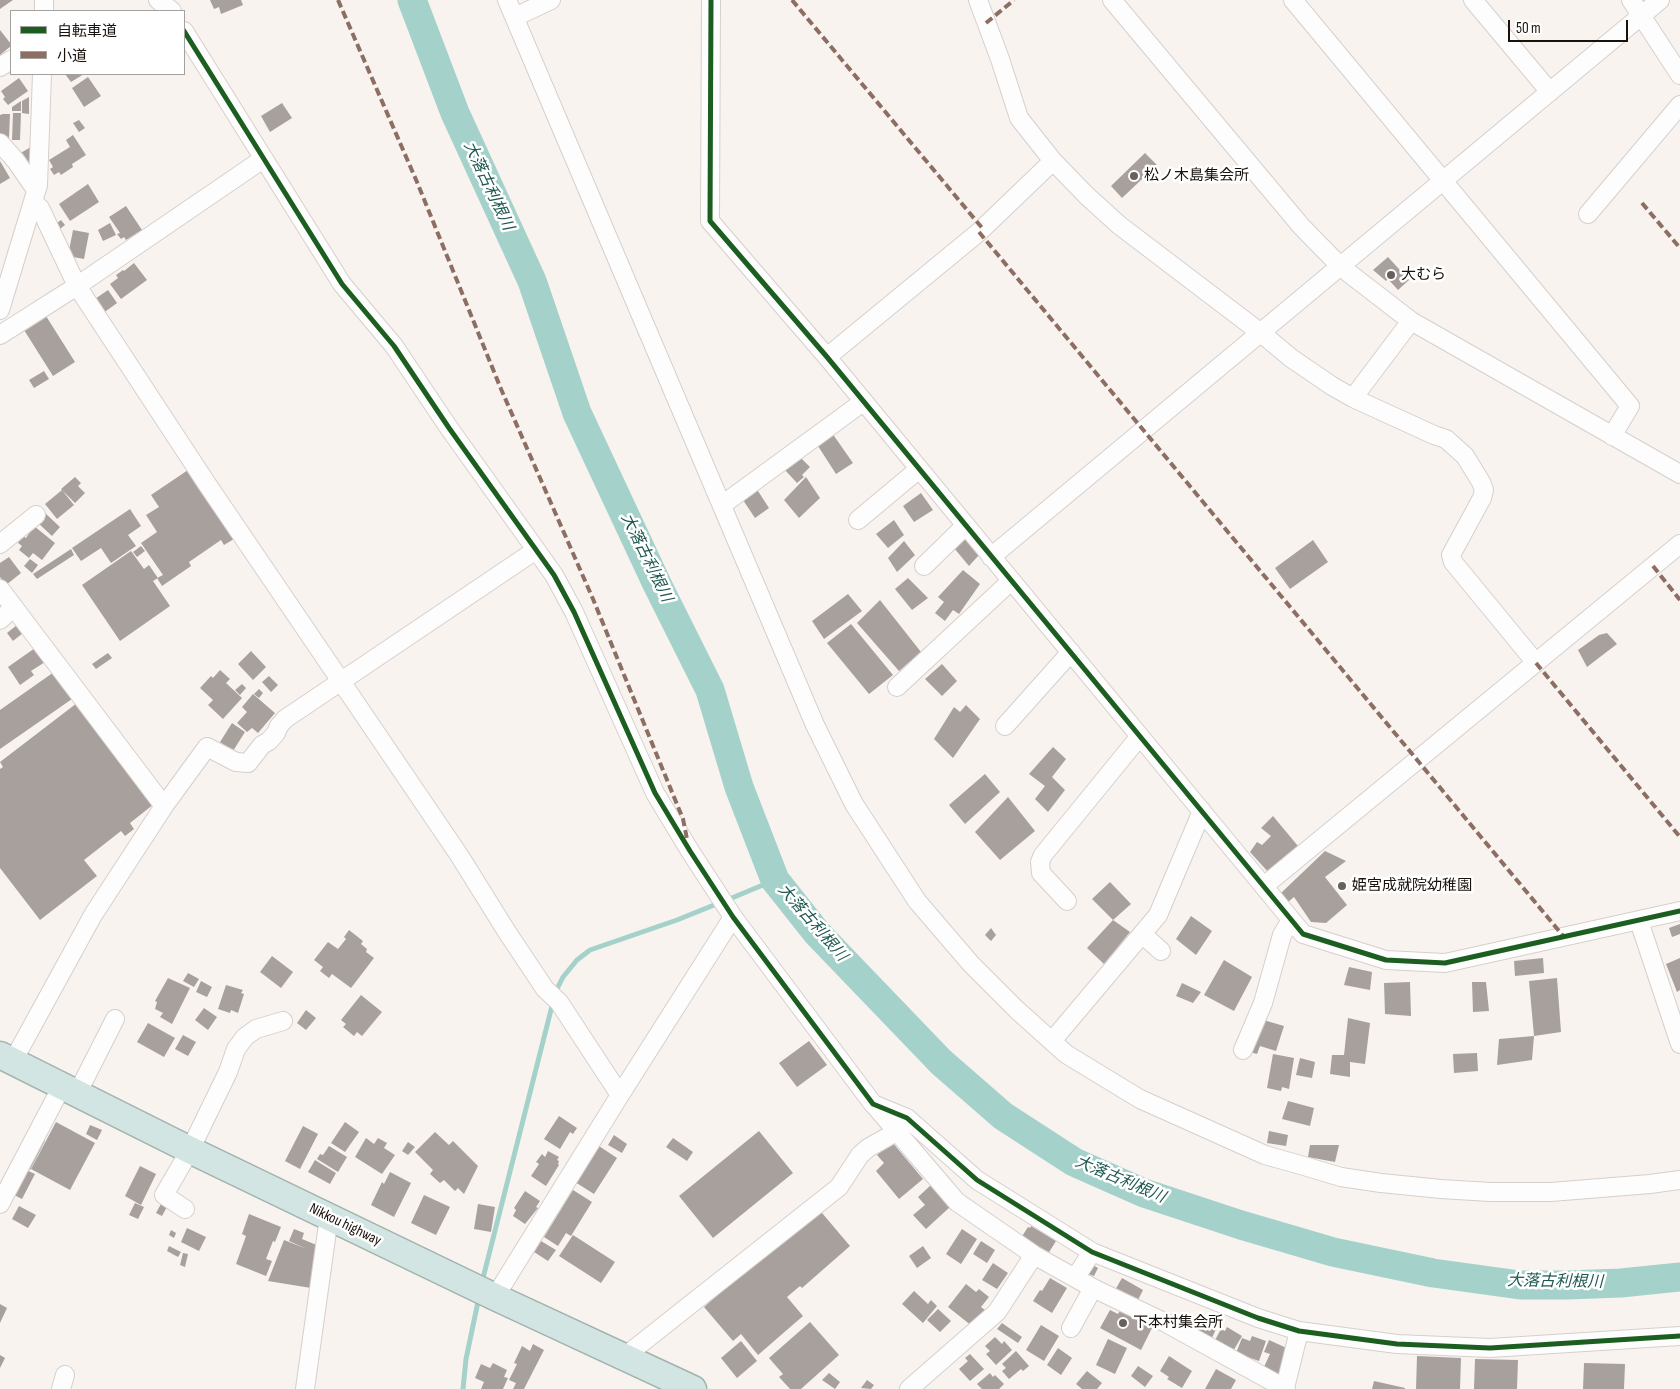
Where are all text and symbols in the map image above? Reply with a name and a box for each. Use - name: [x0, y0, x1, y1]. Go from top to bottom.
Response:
- legend: [10, 10, 185, 75]
- scale bar: [1510, 10, 1630, 42]
- text: 50 m: [1516, 19, 1541, 38]
- text: 自転車道: [57, 22, 117, 41]
- text: 小道: [57, 47, 87, 66]
- water label: 大落古利根川: [459, 138, 517, 234]
- place label: 松ノ木島集会所: [1144, 167, 1249, 185]
- marker: 松ノ木島集会所: [1128, 170, 1140, 182]
- place label: 大むら: [1401, 266, 1446, 284]
- marker: 大むら: [1385, 269, 1397, 281]
- water label: 大落古利根川: [616, 511, 676, 605]
- place label: 姫宮成就院幼稚園: [1352, 877, 1472, 895]
- water label: 大落古利根川: [773, 880, 851, 966]
- marker: 姫宮成就院幼稚園: [1336, 880, 1348, 892]
- water label: 大落古利根川: [1072, 1152, 1168, 1208]
- street label: Nikkou highway: [306, 1200, 384, 1250]
- water label: 大落古利根川: [1507, 1272, 1603, 1292]
- place label: 下本村集会所: [1133, 1314, 1223, 1332]
- marker: 下本村集会所: [1117, 1317, 1129, 1329]

